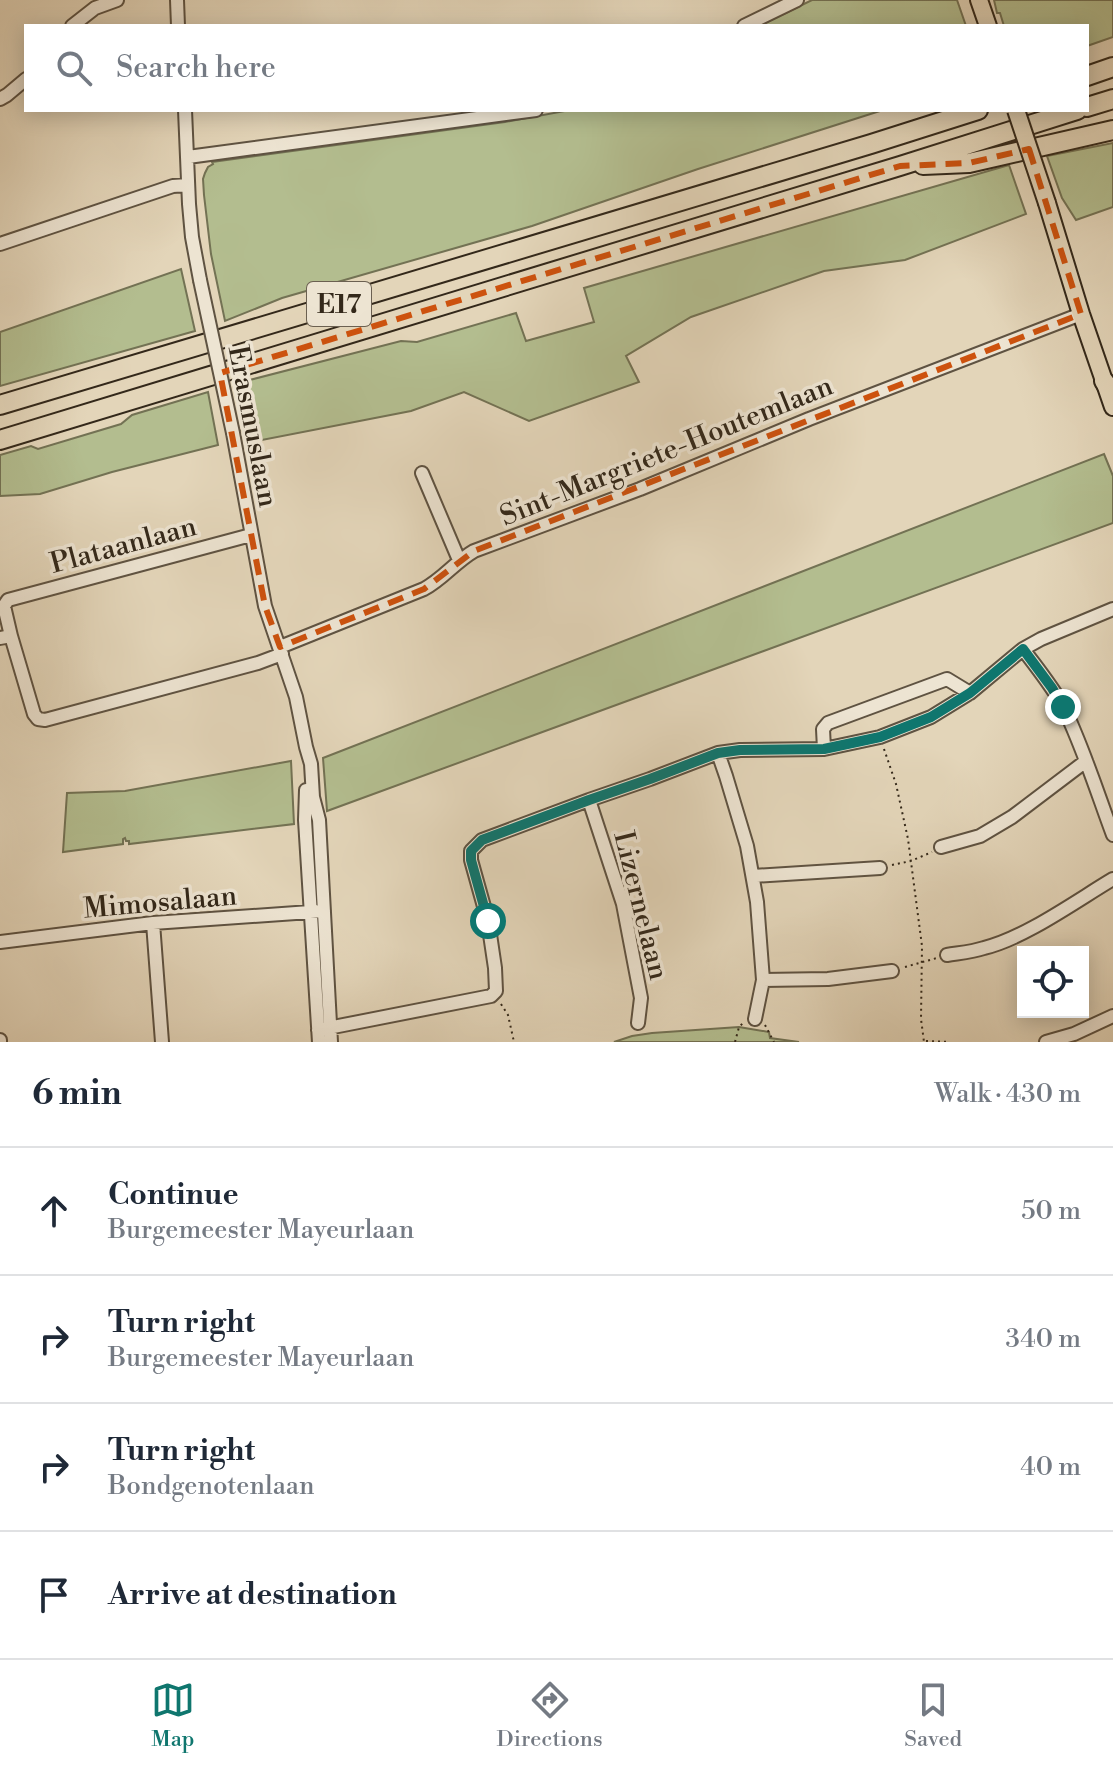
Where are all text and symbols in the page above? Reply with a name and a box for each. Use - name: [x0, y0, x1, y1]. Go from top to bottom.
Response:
- search box: [24, 24, 1089, 112]
- icon: search: [52, 46, 96, 90]
- text: Search here: [116, 49, 276, 87]
- road number: E17: [307, 282, 371, 326]
- street label: Erasmuslaan: [220, 343, 285, 510]
- street label: Sint-Margriete-Houtemlaan: [495, 368, 838, 534]
- street label: Plataanlaan: [46, 509, 201, 582]
- route end: [1045, 689, 1081, 725]
- street label: Lizernelaan: [605, 827, 676, 984]
- street label: Mimosalaan: [82, 878, 239, 927]
- route start: [470, 903, 506, 939]
- map controls: [1017, 946, 1089, 1018]
- button: locate: [1017, 946, 1089, 1018]
- text: 6 min: [32, 1073, 122, 1115]
- text: Walk · 430 m: [934, 1078, 1081, 1110]
- text: Continue: [108, 1176, 239, 1214]
- icon: ahead: [32, 1189, 76, 1233]
- text: 50 m: [1021, 1195, 1081, 1227]
- text: Burgemeester Mayeurlaan: [108, 1214, 414, 1246]
- text: Turn right: [108, 1304, 255, 1342]
- icon: right: [32, 1317, 76, 1361]
- text: 340 m: [1005, 1323, 1081, 1355]
- text: Burgemeester Mayeurlaan: [108, 1342, 414, 1374]
- text: Turn right: [108, 1432, 255, 1470]
- icon: right: [32, 1445, 76, 1489]
- text: 40 m: [1020, 1451, 1081, 1483]
- text: Bondgenotenlaan: [108, 1470, 314, 1502]
- icon: arrive: [32, 1573, 76, 1617]
- text: Arrive at destination: [108, 1576, 397, 1614]
- tab: Map: [151, 1678, 195, 1753]
- tab: Directions: [497, 1678, 603, 1753]
- tab: Saved: [904, 1678, 962, 1753]

